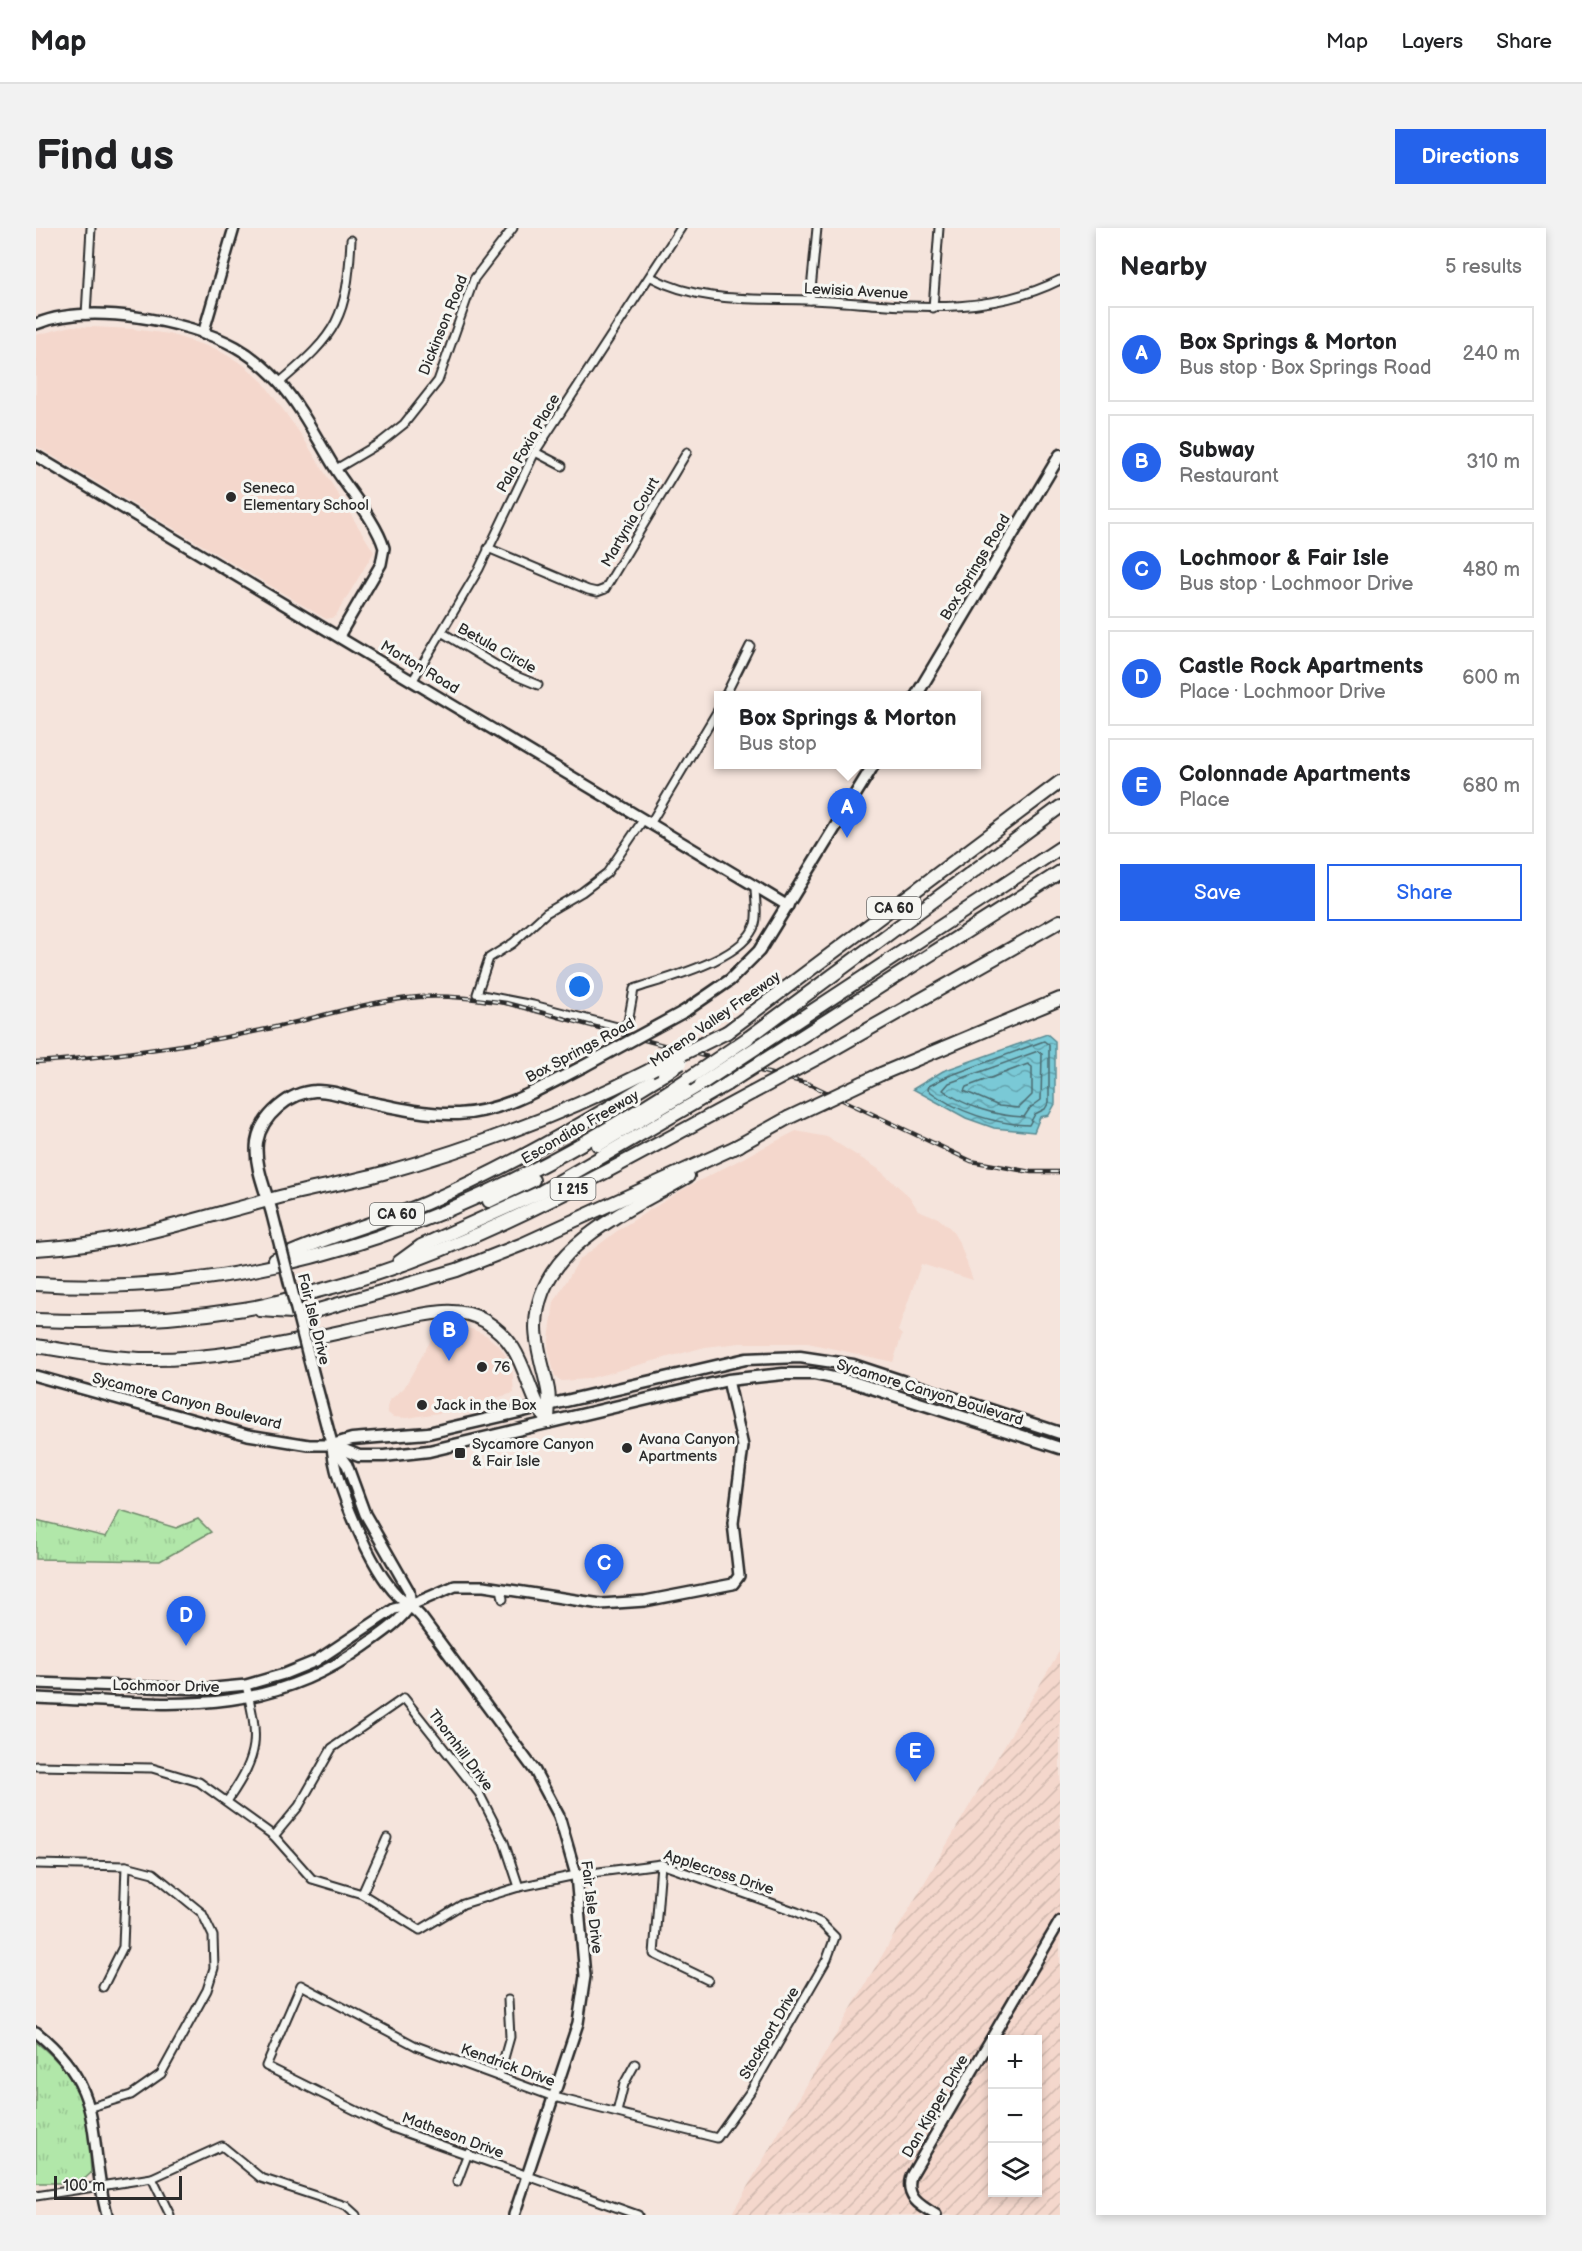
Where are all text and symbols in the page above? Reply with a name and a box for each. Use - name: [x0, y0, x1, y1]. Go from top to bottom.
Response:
- text: Map: [30, 25, 86, 58]
- text: Map: [1326, 29, 1368, 54]
- text: Layers: [1401, 29, 1463, 54]
- text: Share: [1496, 29, 1552, 54]
- button: Directions: [1395, 129, 1546, 184]
- text: Find us: [36, 131, 174, 182]
- text: Nearby: [1120, 252, 1207, 283]
- text: 5 results: [1445, 255, 1522, 279]
- street label: Dickinson Road: [415, 272, 472, 378]
- street label: Lewisia Avenue: [803, 279, 909, 304]
- text: Box Springs & Morton: [1179, 329, 1397, 356]
- text: A: [1135, 342, 1148, 366]
- text: 240 m: [1463, 342, 1520, 366]
- text: Bus stop · Box Springs Road: [1179, 356, 1431, 380]
- street label: Pala Foxia Place: [493, 390, 564, 496]
- text: Subway: [1179, 437, 1255, 464]
- text: B: [1134, 450, 1149, 474]
- text: 310 m: [1466, 450, 1520, 474]
- text: Restaurant: [1179, 464, 1279, 488]
- street label: Martynia Court: [597, 474, 664, 571]
- place label: Seneca Elementary School: [243, 479, 369, 515]
- marker: Seneca Elementary School: [224, 490, 238, 504]
- street label: Box Springs Road: [936, 511, 1015, 624]
- text: Lochmoor & Fair Isle: [1179, 545, 1389, 572]
- text: C: [1134, 558, 1149, 582]
- text: 480 m: [1462, 558, 1520, 582]
- text: Bus stop · Lochmoor Drive: [1179, 572, 1413, 596]
- street label: Betula Circle: [454, 619, 540, 678]
- street label: Morton Road: [377, 636, 463, 698]
- text: Castle Rock Apartments: [1179, 653, 1423, 680]
- text: D: [1135, 666, 1148, 690]
- text: 600 m: [1462, 666, 1520, 690]
- text: Place · Lochmoor Drive: [1179, 680, 1386, 704]
- popup: [714, 691, 981, 769]
- text: Box Springs & Morton: [738, 705, 957, 732]
- text: Bus stop: [738, 732, 817, 756]
- text: Colonnade Apartments: [1179, 761, 1411, 788]
- text: E: [1135, 774, 1148, 798]
- text: 680 m: [1462, 774, 1520, 798]
- pin: A: [828, 788, 866, 838]
- text: Place: [1179, 788, 1230, 812]
- button: Save: [1120, 864, 1315, 921]
- button: Share: [1327, 864, 1522, 921]
- road number: CA 60: [867, 897, 921, 919]
- street label: Moreno Valley Freeway: [646, 967, 784, 1072]
- your location: [565, 972, 594, 1001]
- street label: Box Springs Road: [523, 1014, 638, 1087]
- street label: Escondido Freeway: [518, 1086, 643, 1169]
- road number: I 215: [550, 1178, 596, 1200]
- road number: CA 60: [370, 1203, 424, 1225]
- street label: Fair Isle Drive: [293, 1271, 334, 1367]
- pin: B: [430, 1312, 468, 1361]
- street label: Sycamore Canyon Boulevard: [834, 1355, 1026, 1430]
- place label: 76: [494, 1358, 511, 1377]
- marker: 76: [475, 1360, 489, 1374]
- street label: Sycamore Canyon Boulevard: [90, 1369, 283, 1434]
- place label: Jack in the Box: [434, 1396, 537, 1415]
- marker: Jack in the Box: [415, 1398, 429, 1412]
- place label: Avana Canyon Apartments: [639, 1430, 735, 1466]
- place label: Sycamore Canyon & Fair Isle: [472, 1435, 594, 1471]
- marker: Avana Canyon Apartments: [620, 1441, 634, 1455]
- marker: Sycamore Canyon & Fair Isle: [453, 1446, 467, 1460]
- pin: C: [584, 1544, 624, 1594]
- pin: D: [166, 1596, 206, 1646]
- street label: Lochmoor Drive: [112, 1676, 220, 1697]
- street label: Thornhill Drive: [424, 1706, 497, 1795]
- pin: E: [896, 1732, 934, 1782]
- street label: Applecross Drive: [661, 1846, 776, 1899]
- street label: Fair Isle Drive: [576, 1860, 607, 1955]
- street label: Stockport Drive: [735, 1983, 804, 2083]
- map controls: [988, 2035, 1042, 2197]
- button: +: [988, 2035, 1042, 2089]
- street label: Kendrick Drive: [458, 2040, 558, 2091]
- street label: Dan Kipper Drive: [898, 2051, 973, 2161]
- button: −: [988, 2089, 1042, 2143]
- street label: Matheson Drive: [399, 2108, 506, 2163]
- button: layers: [988, 2143, 1042, 2197]
- scale bar: [54, 2173, 182, 2200]
- text: 100 m: [63, 2177, 106, 2196]

